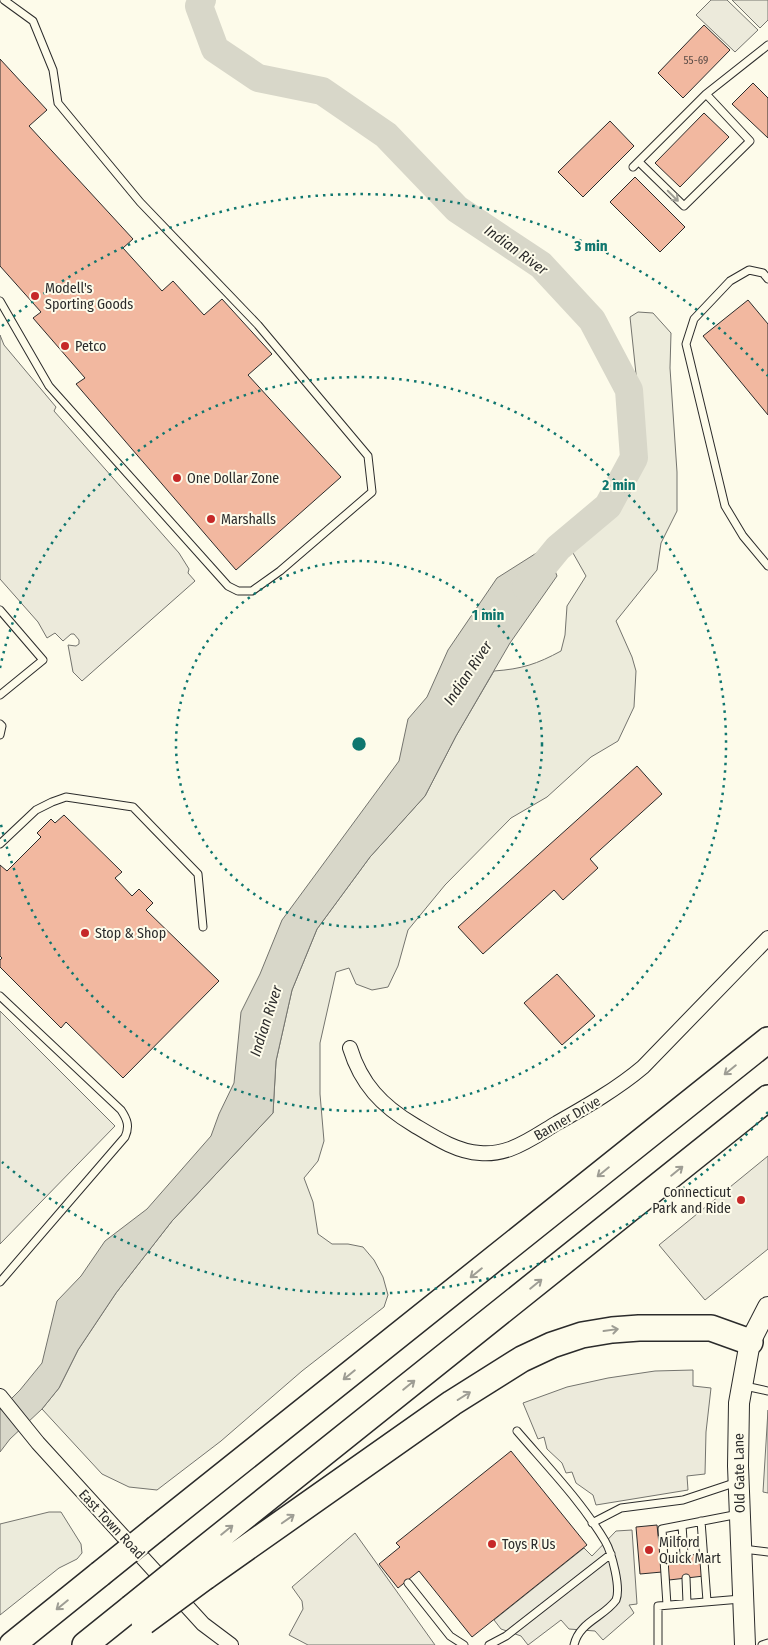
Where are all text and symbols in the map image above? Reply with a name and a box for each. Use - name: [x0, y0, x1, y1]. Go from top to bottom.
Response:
- house number: 55-69: [684, 54, 708, 67]
- one-way arrow: [667, 190, 679, 202]
- water label: Indian River: [481, 221, 552, 279]
- text: 3 min: [573, 237, 608, 255]
- place label: Modell's Sporting Goods: [45, 280, 133, 313]
- marker: Modell's Sporting Goods: [29, 290, 41, 302]
- place label: Petco: [75, 338, 106, 355]
- marker: Petco: [59, 340, 71, 352]
- place label: One Dollar Zone: [187, 470, 279, 487]
- marker: One Dollar Zone: [171, 472, 183, 484]
- text: 2 min: [601, 476, 636, 494]
- place label: Marshalls: [221, 511, 276, 528]
- marker: Marshalls: [205, 513, 217, 525]
- text: 1 min: [472, 606, 504, 624]
- water label: Indian River: [440, 637, 496, 708]
- centre of rings: [350, 735, 368, 753]
- place label: Stop & Shop: [95, 925, 166, 942]
- marker: Stop & Shop: [79, 927, 91, 939]
- water label: Indian River: [246, 983, 286, 1059]
- one-way arrow: [723, 1065, 737, 1075]
- street label: Banner Drive: [531, 1093, 604, 1144]
- one-way arrow: [597, 1166, 610, 1177]
- one-way arrow: [670, 1166, 683, 1177]
- place label: Connecticut Park and Ride: [652, 1184, 731, 1217]
- marker: Connecticut Park and Ride: [735, 1194, 747, 1206]
- one-way arrow: [470, 1268, 483, 1279]
- one-way arrow: [529, 1278, 542, 1289]
- one-way arrow: [603, 1325, 619, 1335]
- one-way arrow: [343, 1369, 356, 1380]
- one-way arrow: [402, 1380, 415, 1391]
- one-way arrow: [457, 1391, 471, 1401]
- street label: Old Gate Lane: [730, 1433, 749, 1513]
- street label: East Town Road: [75, 1486, 148, 1563]
- one-way arrow: [281, 1514, 295, 1524]
- one-way arrow: [221, 1525, 234, 1536]
- place label: Milford Quick Mart: [659, 1534, 721, 1567]
- place label: Toys R Us: [502, 1536, 556, 1553]
- marker: Toys R Us: [486, 1538, 498, 1550]
- marker: Milford Quick Mart: [643, 1544, 655, 1556]
- one-way arrow: [56, 1599, 69, 1610]

